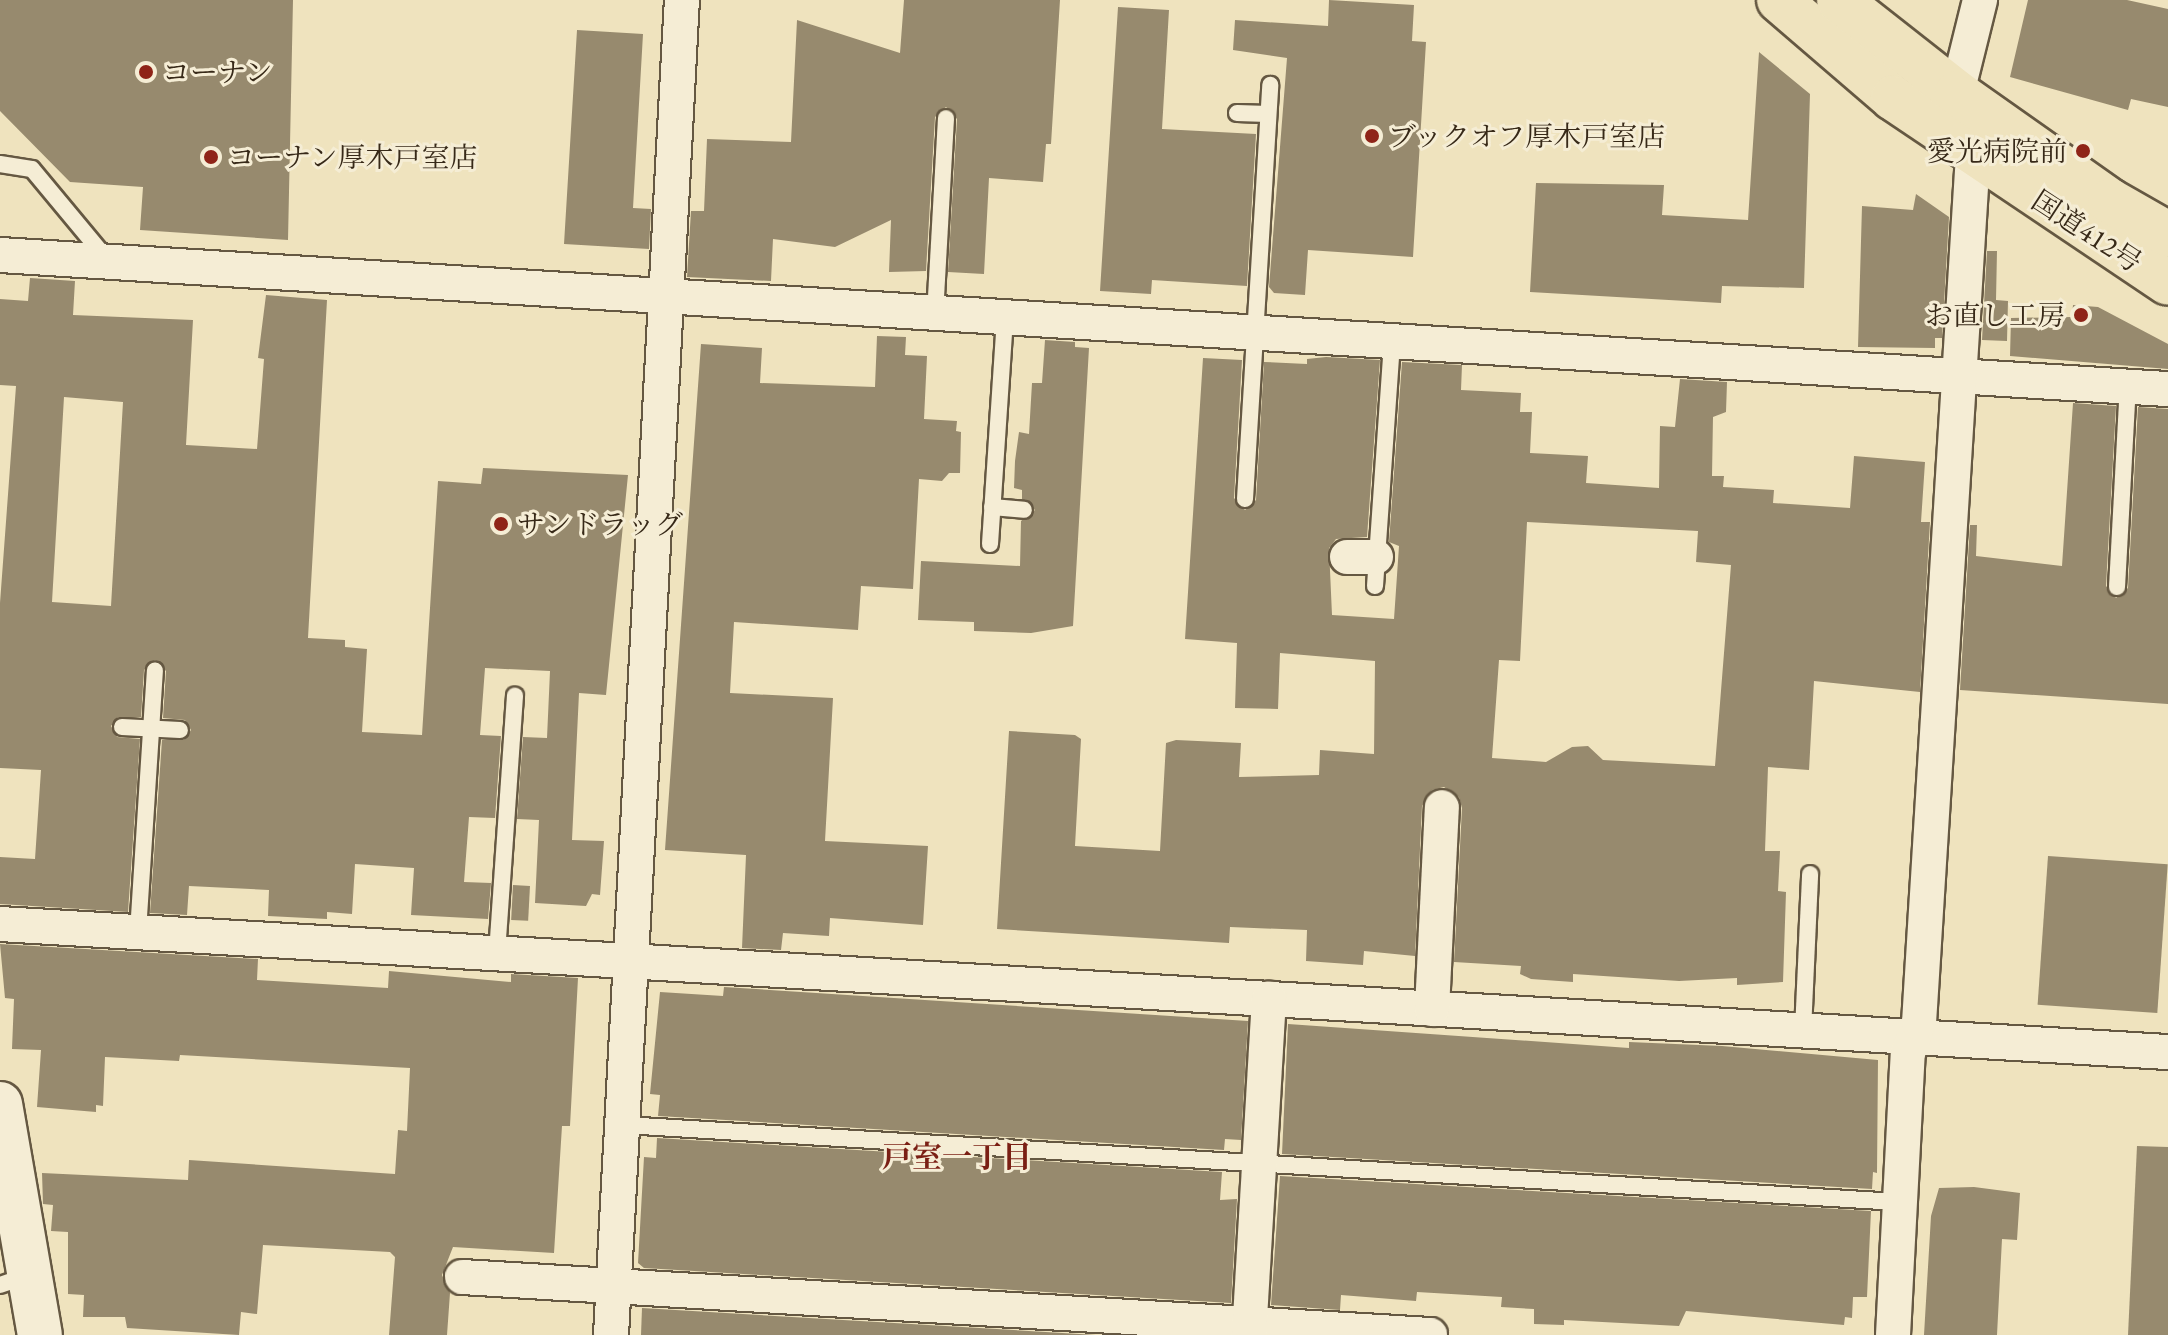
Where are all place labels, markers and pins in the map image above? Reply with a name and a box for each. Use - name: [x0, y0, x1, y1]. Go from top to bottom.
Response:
- place label: コーナン: [162, 55, 274, 89]
- marker: コーナン: [137, 63, 155, 81]
- place label: ブックオフ厚木戸室店: [1388, 119, 1668, 153]
- marker: ブックオフ厚木戸室店: [1363, 127, 1381, 145]
- place label: 愛光病院前: [1927, 134, 2067, 168]
- place label: コーナン厚木戸室店: [227, 140, 479, 174]
- marker: 愛光病院前: [2074, 142, 2092, 160]
- marker: コーナン厚木戸室店: [202, 148, 220, 166]
- place label: お直し工房: [1925, 298, 2065, 332]
- marker: お直し工房: [2072, 306, 2090, 324]
- place label: サンドラッグ: [517, 507, 685, 541]
- marker: サンドラッグ: [492, 515, 510, 533]

